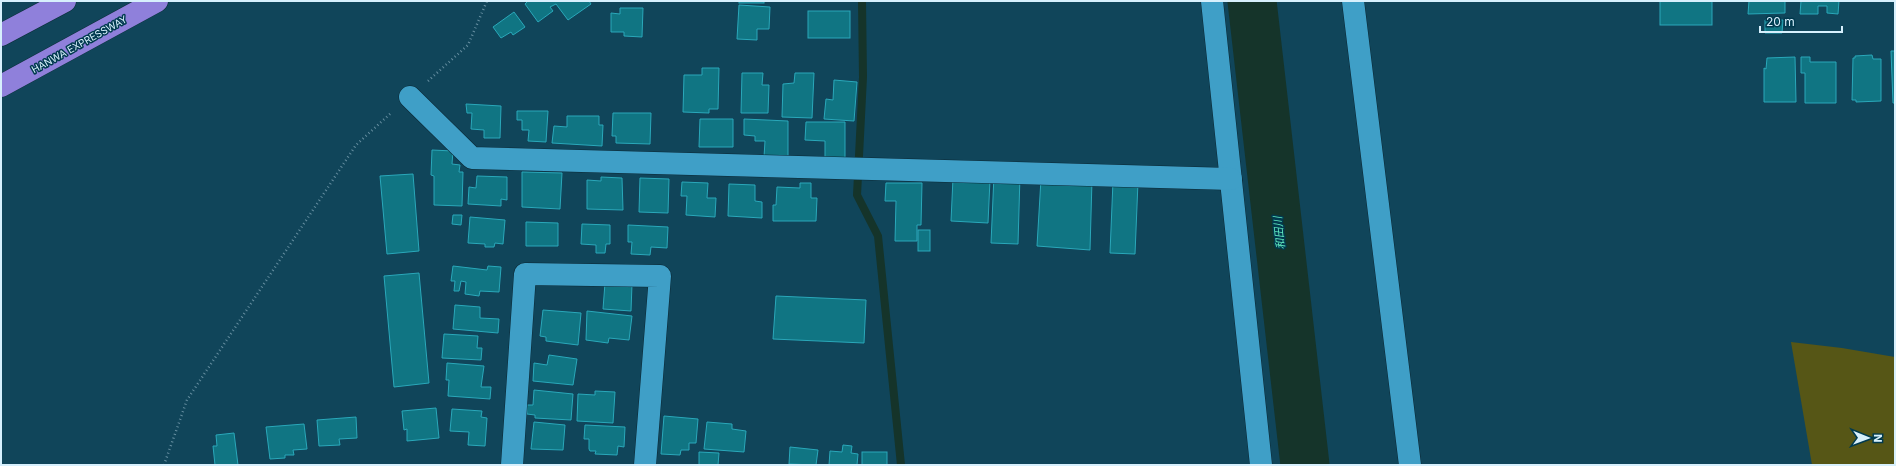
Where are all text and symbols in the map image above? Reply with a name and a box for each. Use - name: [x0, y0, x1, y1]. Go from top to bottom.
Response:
- scale bar: [1760, 8, 1842, 34]
- street label: HANWA EXPRESSWAY: [29, 13, 129, 75]
- text: 20 m: [1766, 14, 1795, 29]
- water label: 和田川: [1270, 215, 1288, 250]
- north arrow: [1848, 418, 1888, 458]
- text: N: [1871, 434, 1885, 442]

